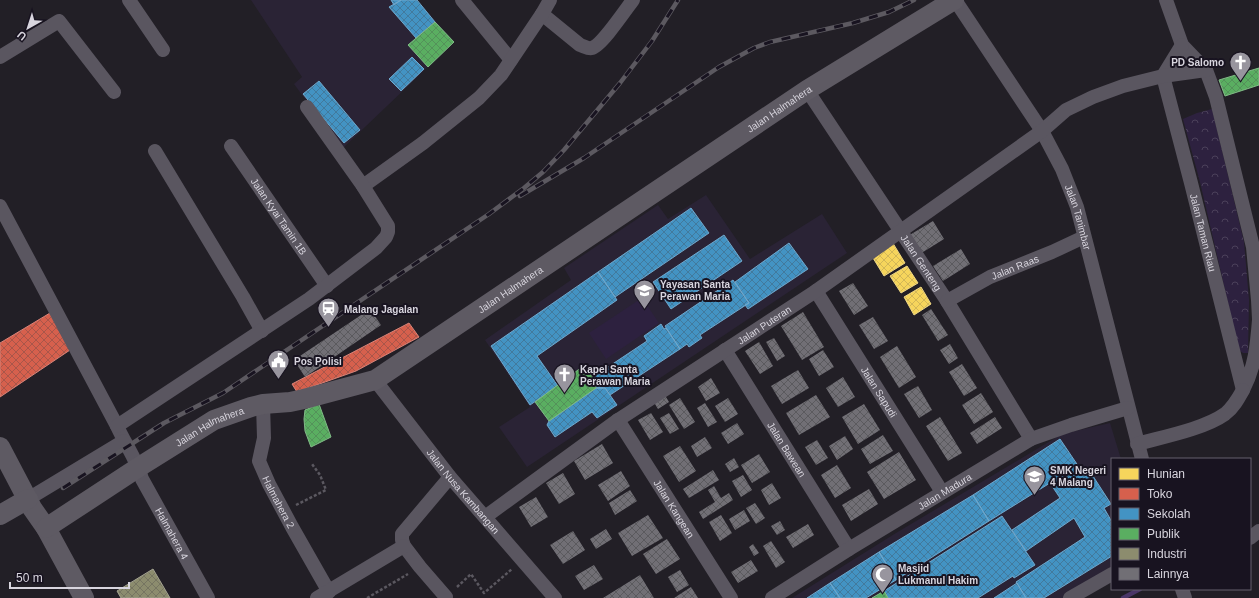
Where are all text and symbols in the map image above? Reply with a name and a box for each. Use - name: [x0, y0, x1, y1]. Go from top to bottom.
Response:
- north arrow: [8, 8, 48, 48]
- text: U: [15, 29, 29, 43]
- church icon: PD Salomo: [1227, 49, 1253, 82]
- place label: PD Salomo: [1171, 57, 1224, 68]
- street label: Jalan Halmahera: [745, 83, 814, 134]
- street label: Jalan Kyai Tamin 1B: [249, 176, 309, 257]
- street label: Jalan Tanimbar: [1063, 183, 1093, 251]
- street label: Jalan Taman Riau: [1188, 192, 1219, 273]
- street label: Jalan Genteng: [899, 232, 944, 293]
- street label: Jalan Raas: [990, 253, 1040, 281]
- street label: Jalan Halmahera: [476, 263, 545, 315]
- school or university icon: Yayasan Santa Perawan Maria: [632, 277, 658, 310]
- place label: Yayasan Santa Perawan Maria: [660, 279, 730, 302]
- station icon: Malang Jagalan: [316, 296, 342, 329]
- street label: Jalan Puteran: [735, 303, 793, 346]
- place label: Malang Jagalan: [344, 304, 418, 315]
- public building icon: Pos Polisi: [266, 348, 292, 381]
- place label: Pos Polisi: [294, 356, 342, 367]
- church icon: Kapel Santa Perawan Maria: [552, 362, 578, 395]
- place label: Kapel Santa Perawan Maria: [580, 364, 650, 387]
- street label: Jalan Sapudi: [859, 364, 899, 419]
- street label: Jalan Halmahera: [173, 404, 246, 448]
- street label: Jalan Bawean: [766, 420, 808, 479]
- street label: Jalan Nusa Kambangan: [425, 447, 502, 536]
- legend: [1111, 458, 1251, 590]
- school or university icon: SMK Negeri 4 Malang: [1022, 463, 1048, 496]
- place label: SMK Negeri 4 Malang: [1050, 465, 1106, 488]
- text: Hunian: [1147, 467, 1185, 481]
- street label: Jalan Madura: [916, 471, 974, 512]
- street label: Halmahera 2: [261, 474, 297, 530]
- street label: Jalan Kangean: [652, 478, 697, 540]
- text: Toko: [1147, 487, 1173, 501]
- street label: Halmahera 4: [153, 506, 191, 561]
- text: Sekolah: [1147, 507, 1190, 521]
- text: Publik: [1147, 527, 1181, 541]
- text: Industri: [1147, 547, 1186, 561]
- mosque icon: Masjid Lukmanul Hakim: [869, 561, 895, 594]
- place label: Masjid Lukmanul Hakim: [898, 563, 978, 586]
- scale bar: [10, 564, 129, 590]
- text: Lainnya: [1147, 567, 1189, 581]
- text: 50 m: [16, 571, 43, 585]

